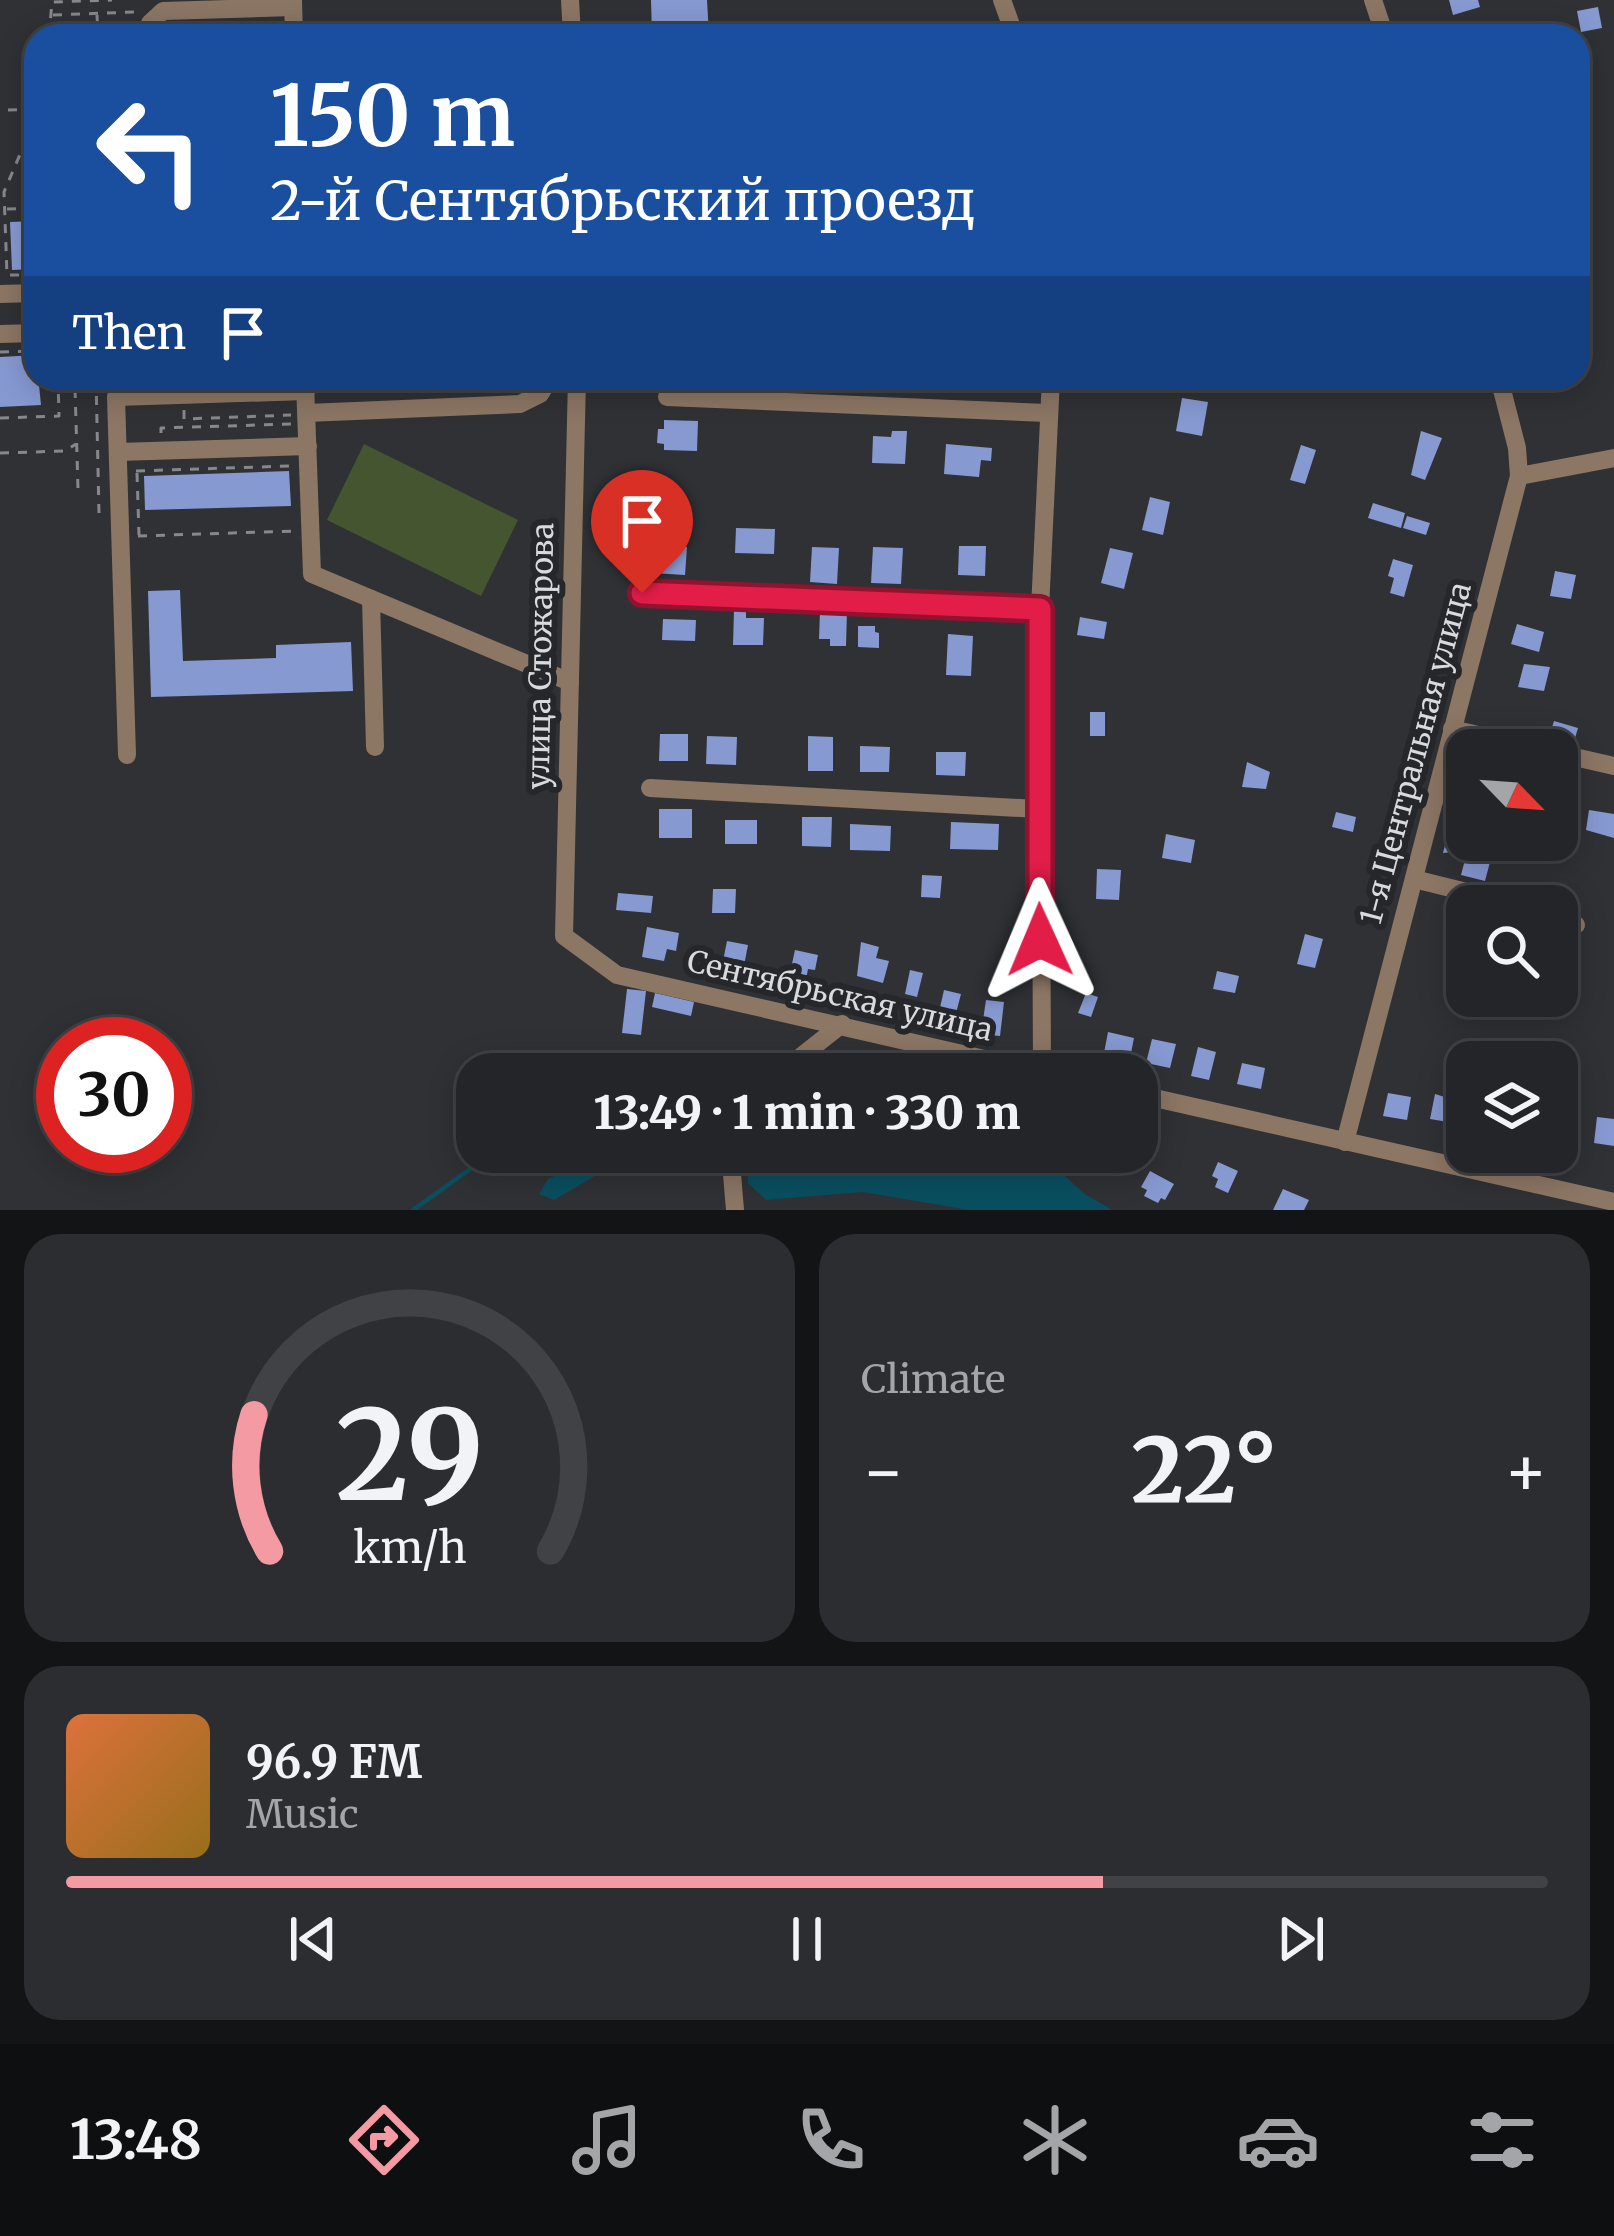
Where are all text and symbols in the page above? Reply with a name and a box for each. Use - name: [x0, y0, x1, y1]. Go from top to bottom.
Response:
- text: 150 m: [270, 63, 515, 169]
- icon: left: [72, 72, 228, 228]
- text: 2-й Сентябрьский проезд: [270, 167, 976, 235]
- icon: arrive: [210, 300, 276, 366]
- text: Then: [72, 305, 186, 361]
- pin: [591, 470, 693, 593]
- icon: arrive: [609, 488, 675, 554]
- street label: улица Стожарова: [519, 522, 561, 790]
- street label: 1-я Центральная улица: [1351, 578, 1479, 928]
- north arrow: [1446, 729, 1578, 861]
- map controls: [1446, 729, 1578, 1173]
- position arrow: [977, 877, 1103, 1003]
- button: search: [1446, 885, 1578, 1017]
- street label: Сентябрьская улица: [684, 941, 996, 1049]
- speed limit sign: 30: [36, 1017, 192, 1173]
- button: layers: [1446, 1041, 1578, 1173]
- text: 13:49 · 1 min · 330 m: [594, 1085, 1020, 1141]
- text: Climate: [861, 1355, 1005, 1404]
- text: 29: [335, 1377, 484, 1534]
- text: 22°: [1131, 1414, 1278, 1528]
- text: −: [861, 1430, 905, 1513]
- text: +: [1504, 1430, 1548, 1513]
- text: km/h: [353, 1521, 466, 1575]
- text: 96.9 FM: [246, 1734, 422, 1790]
- text: Music: [246, 1790, 359, 1839]
- icon: previous: [280, 1906, 346, 1972]
- icon: pause: [774, 1906, 840, 1972]
- icon: next: [1268, 1906, 1334, 1972]
- icon: directions: [342, 2098, 426, 2182]
- icon: music: [565, 2098, 649, 2182]
- icon: phone: [789, 2098, 873, 2182]
- icon: climate: [1013, 2098, 1097, 2182]
- icon: car: [1236, 2098, 1320, 2182]
- icon: filters: [1460, 2098, 1544, 2182]
- text: 13:48: [70, 2106, 202, 2174]

